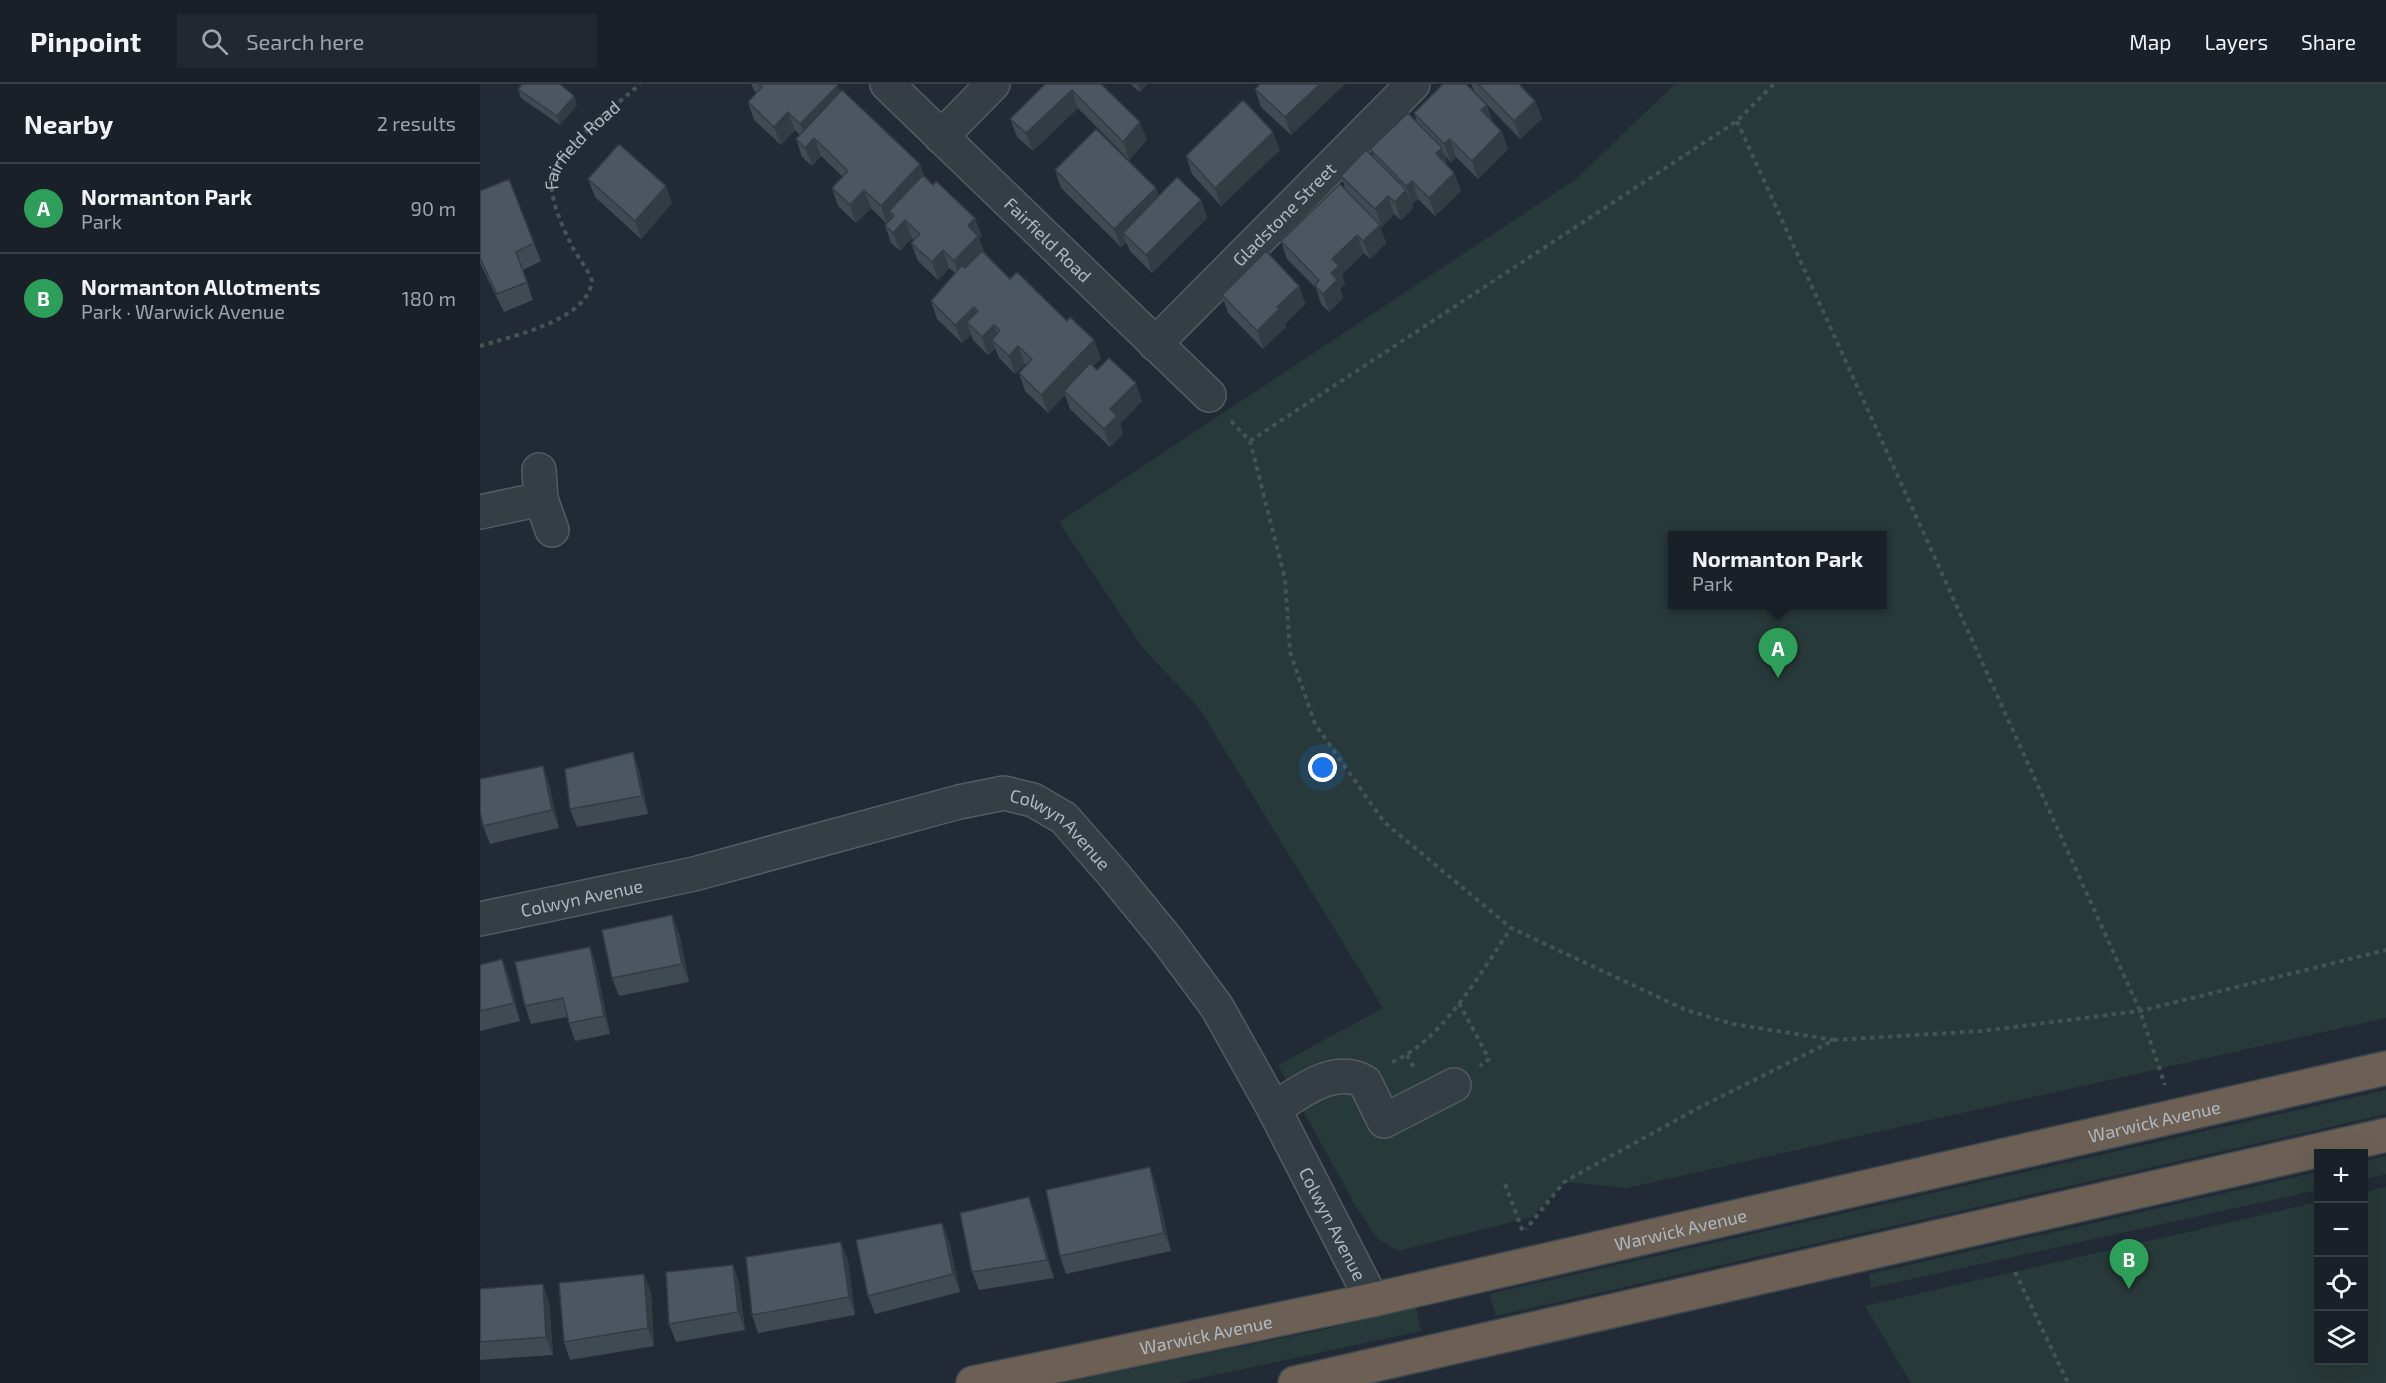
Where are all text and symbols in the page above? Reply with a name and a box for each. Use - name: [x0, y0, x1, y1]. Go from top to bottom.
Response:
- search box: [177, 14, 597, 68]
- text: Pinpoint: [30, 24, 141, 58]
- icon: search: [198, 25, 231, 58]
- text: Search here: [246, 28, 364, 54]
- text: Map: [2129, 29, 2171, 54]
- text: Layers: [2204, 29, 2268, 54]
- text: Share: [2301, 29, 2356, 54]
- street label: Fairfield Road: [540, 95, 624, 191]
- text: Nearby: [24, 108, 113, 139]
- text: 2 results: [377, 111, 456, 135]
- street label: Gladstone Street: [1228, 158, 1340, 271]
- text: Normanton Park: [81, 183, 252, 209]
- street label: Fairfield Road: [1000, 193, 1096, 287]
- text: A: [37, 196, 50, 220]
- text: 90 m: [411, 196, 456, 220]
- text: Park: [81, 209, 122, 233]
- text: Normanton Allotments: [81, 273, 320, 299]
- text: B: [37, 286, 50, 310]
- text: 180 m: [402, 286, 456, 310]
- text: Park · Warwick Avenue: [81, 299, 285, 323]
- popup: [1668, 531, 1887, 609]
- text: Normanton Park: [1692, 545, 1863, 571]
- text: Park: [1692, 571, 1733, 595]
- pin: A: [1758, 628, 1798, 678]
- your location: [1308, 753, 1337, 782]
- street label: Colwyn Avenue: [1008, 784, 1115, 874]
- street label: Colwyn Avenue: [519, 874, 645, 921]
- street label: Warwick Avenue: [2086, 1095, 2223, 1147]
- map controls: [2314, 1149, 2368, 1365]
- button: +: [2314, 1149, 2368, 1203]
- street label: Colwyn Avenue: [1295, 1163, 1371, 1284]
- button: −: [2314, 1203, 2368, 1257]
- street label: Warwick Avenue: [1612, 1204, 1749, 1255]
- pin: B: [2110, 1240, 2148, 1289]
- button: locate: [2314, 1257, 2368, 1311]
- street label: Warwick Avenue: [1138, 1310, 1274, 1359]
- button: layers: [2314, 1311, 2368, 1365]

